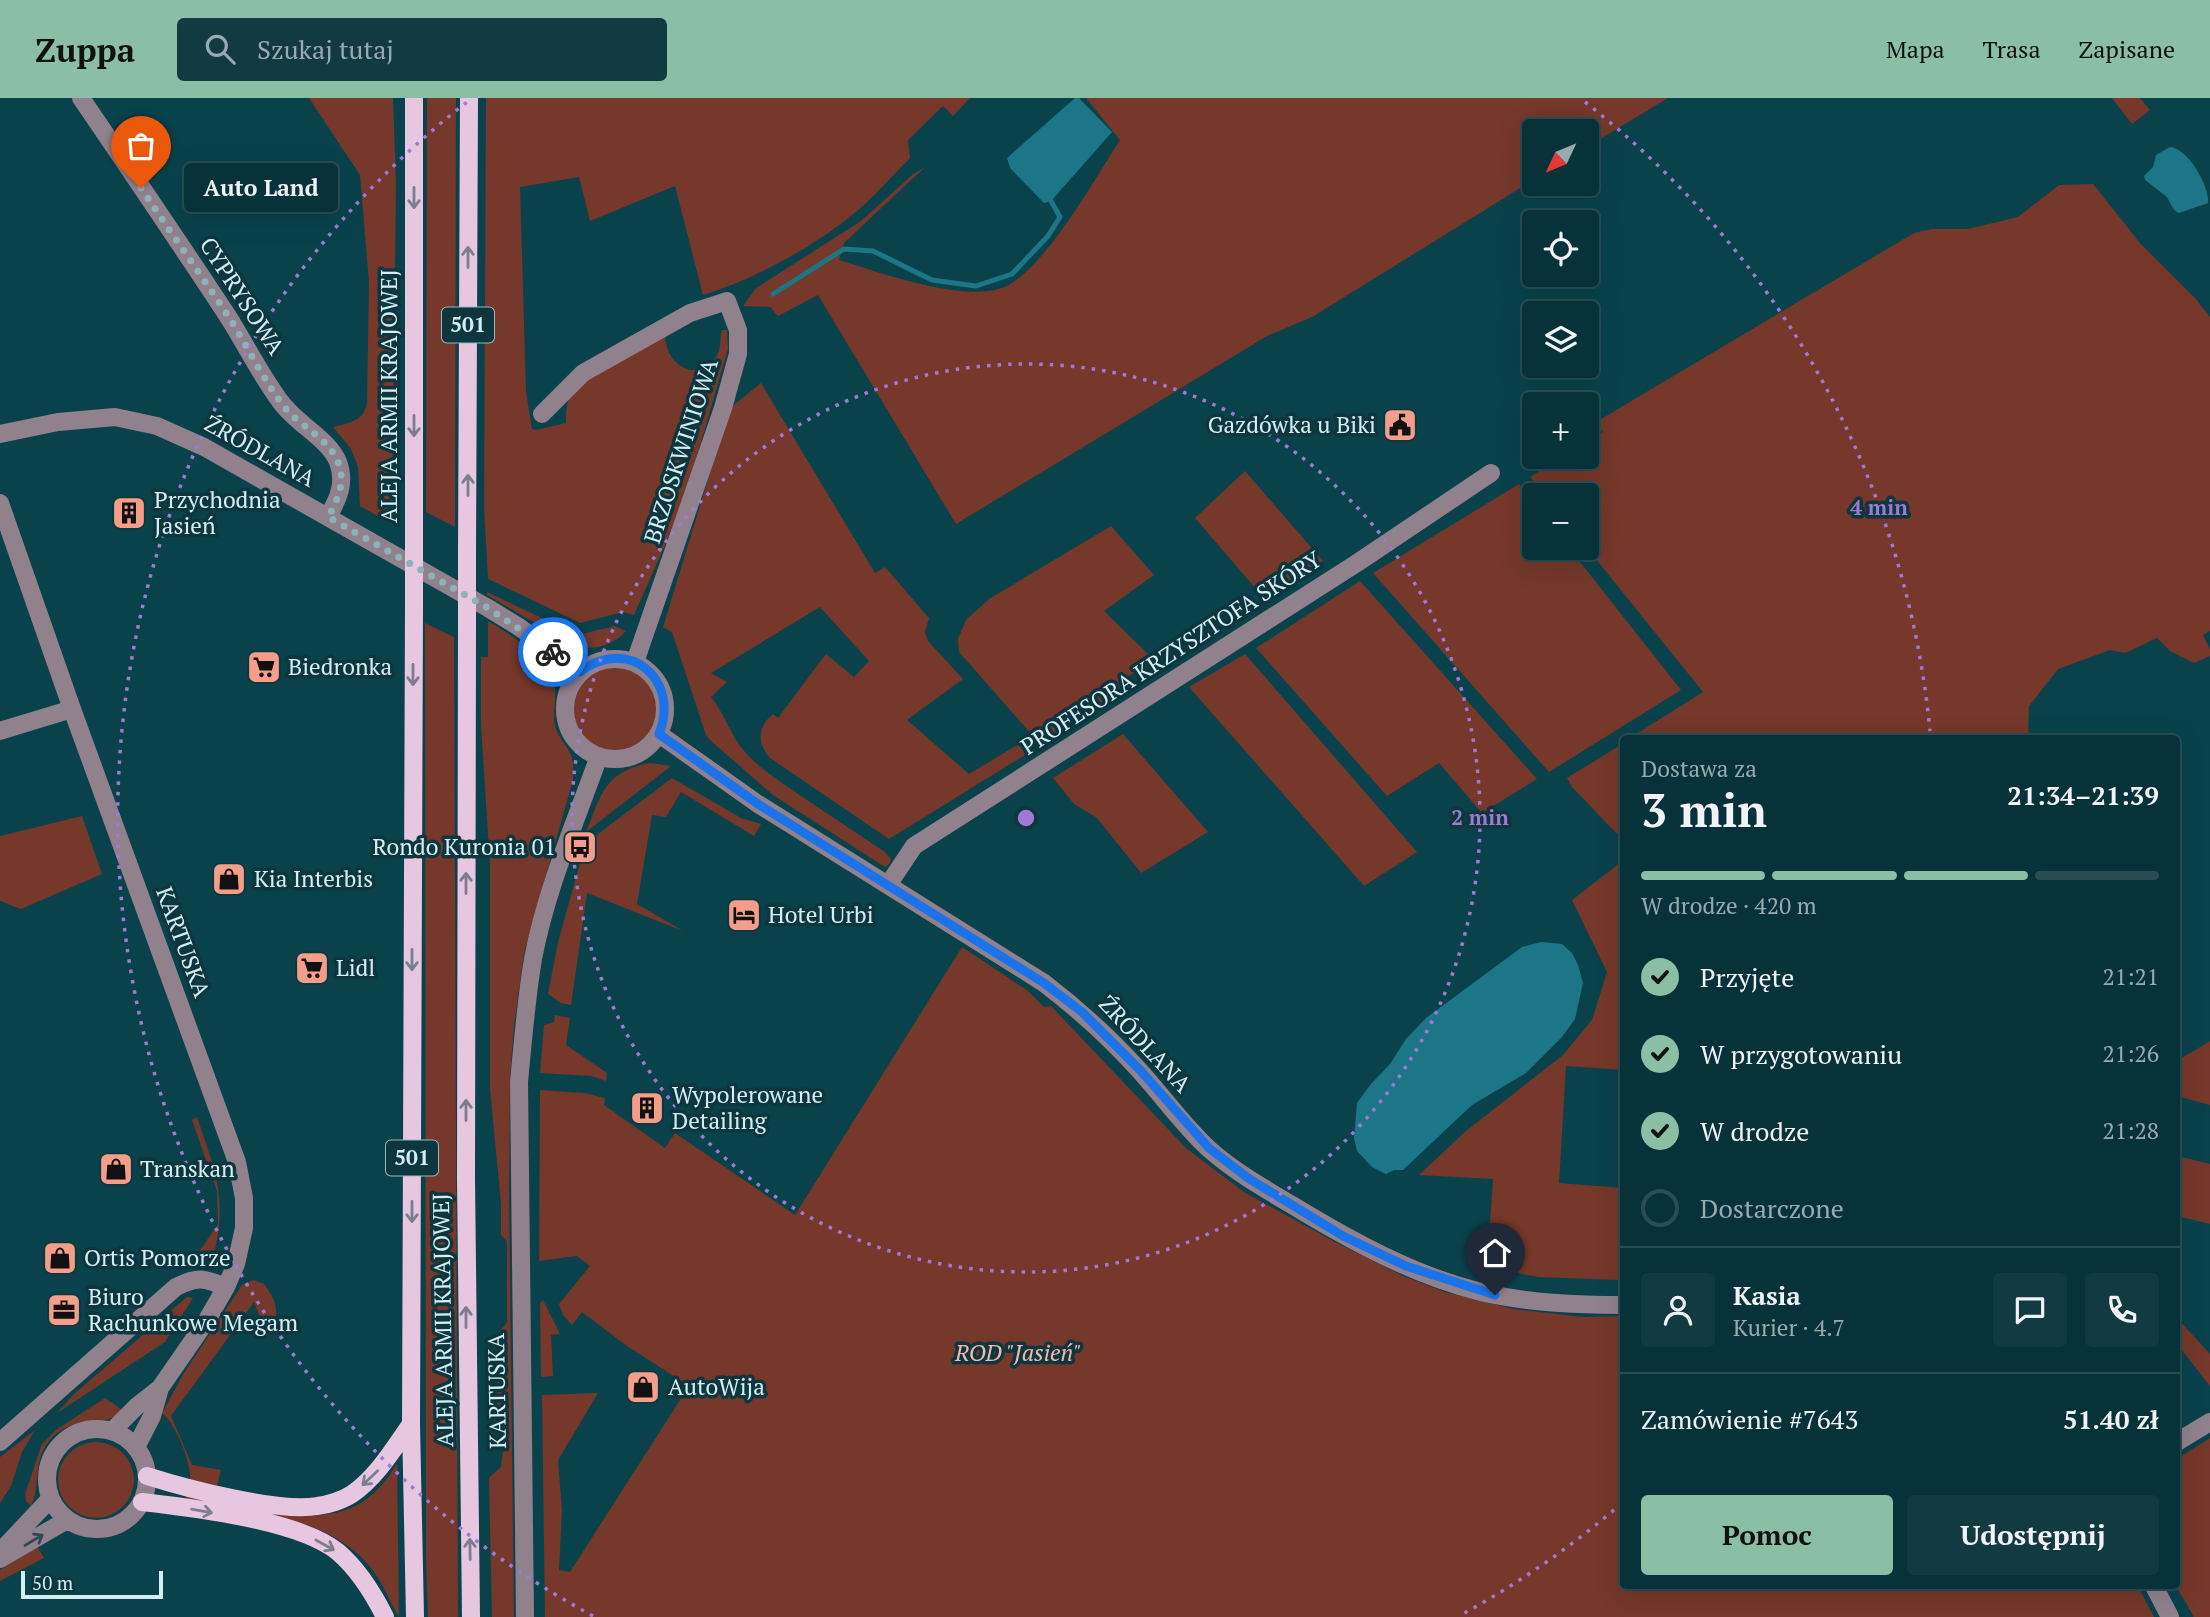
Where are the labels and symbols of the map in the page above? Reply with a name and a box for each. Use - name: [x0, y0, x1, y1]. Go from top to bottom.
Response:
- pin: [111, 116, 171, 188]
- north arrow: [1522, 119, 1600, 196]
- callout: Auto Land: [183, 164, 337, 212]
- one-way arrow: [407, 187, 421, 210]
- street label: CYPRYSOWA: [193, 231, 292, 361]
- one-way arrow: [461, 246, 475, 269]
- street label: ALEJA ARMII KRAJOWEJ: [373, 269, 404, 523]
- road number: 501: [442, 308, 494, 342]
- street label: BRZOSKWINIOWA: [636, 354, 725, 547]
- public building icon: Gazdówka u Biki: [1381, 406, 1419, 444]
- street label: ŹRÓDLANA: [199, 407, 321, 494]
- place label: Gazdówka u Biki: [1208, 409, 1376, 440]
- one-way arrow: [407, 414, 421, 437]
- one-way arrow: [461, 473, 475, 496]
- place label: Przychodnia Jasień: [154, 484, 281, 541]
- text: 4 min: [1850, 493, 1908, 521]
- building icon: Przychodnia Jasień: [110, 494, 148, 532]
- street label: PROFESORA KRZYSZTOFA SKÓRY: [1014, 543, 1327, 762]
- courier: [518, 617, 588, 687]
- supermarket icon: Biedronka: [245, 648, 283, 686]
- place label: Biedronka: [288, 651, 392, 682]
- one-way arrow: [406, 663, 420, 686]
- text: 2 min: [1451, 803, 1509, 831]
- centre of rings: [1014, 806, 1038, 830]
- bus stop icon: Rondo Kuronia 01: [561, 828, 599, 866]
- place label: Rondo Kuronia 01: [372, 831, 556, 862]
- shop icon: Kia Interbis: [210, 860, 248, 898]
- place label: Kia Interbis: [254, 863, 373, 894]
- one-way arrow: [459, 871, 473, 894]
- street label: KARTUSKA: [149, 882, 218, 1002]
- hotel icon: Hotel Urbi: [725, 896, 763, 934]
- place label: Hotel Urbi: [768, 899, 874, 930]
- one-way arrow: [405, 948, 419, 971]
- supermarket icon: Lidl: [293, 949, 331, 987]
- place label: Lidl: [336, 952, 375, 983]
- street label: ŹRÓDLANA: [1092, 988, 1199, 1099]
- place label: Wypolerowane Detailing: [672, 1079, 823, 1136]
- building icon: Wypolerowane Detailing: [628, 1089, 666, 1127]
- one-way arrow: [459, 1099, 473, 1122]
- road number: 501: [386, 1140, 438, 1176]
- shop icon: Transkan: [97, 1150, 135, 1188]
- place label: Transkan: [140, 1153, 235, 1184]
- street label: ALEJA ARMII KRAJOWEJ: [425, 1193, 460, 1447]
- one-way arrow: [405, 1200, 419, 1223]
- pin: [1465, 1223, 1525, 1295]
- shop icon: Ortis Pomorze: [41, 1239, 79, 1277]
- place label: Ortis Pomorze: [84, 1242, 231, 1273]
- place label: Biuro Rachunkowe Megam: [88, 1281, 298, 1338]
- office icon: Biuro Rachunkowe Megam: [45, 1291, 83, 1329]
- one-way arrow: [460, 1306, 473, 1329]
- street label: KARTUSKA: [480, 1333, 513, 1449]
- park label: ROD "Jasień": [954, 1337, 1081, 1368]
- shop icon: AutoWija: [624, 1368, 662, 1406]
- place label: AutoWija: [668, 1371, 765, 1402]
- one-way arrow: [362, 1469, 379, 1486]
- one-way arrow: [190, 1504, 213, 1518]
- one-way arrow: [24, 1533, 44, 1547]
- one-way arrow: [315, 1538, 335, 1552]
- one-way arrow: [463, 1538, 477, 1561]
- scale bar: [21, 1568, 163, 1600]

